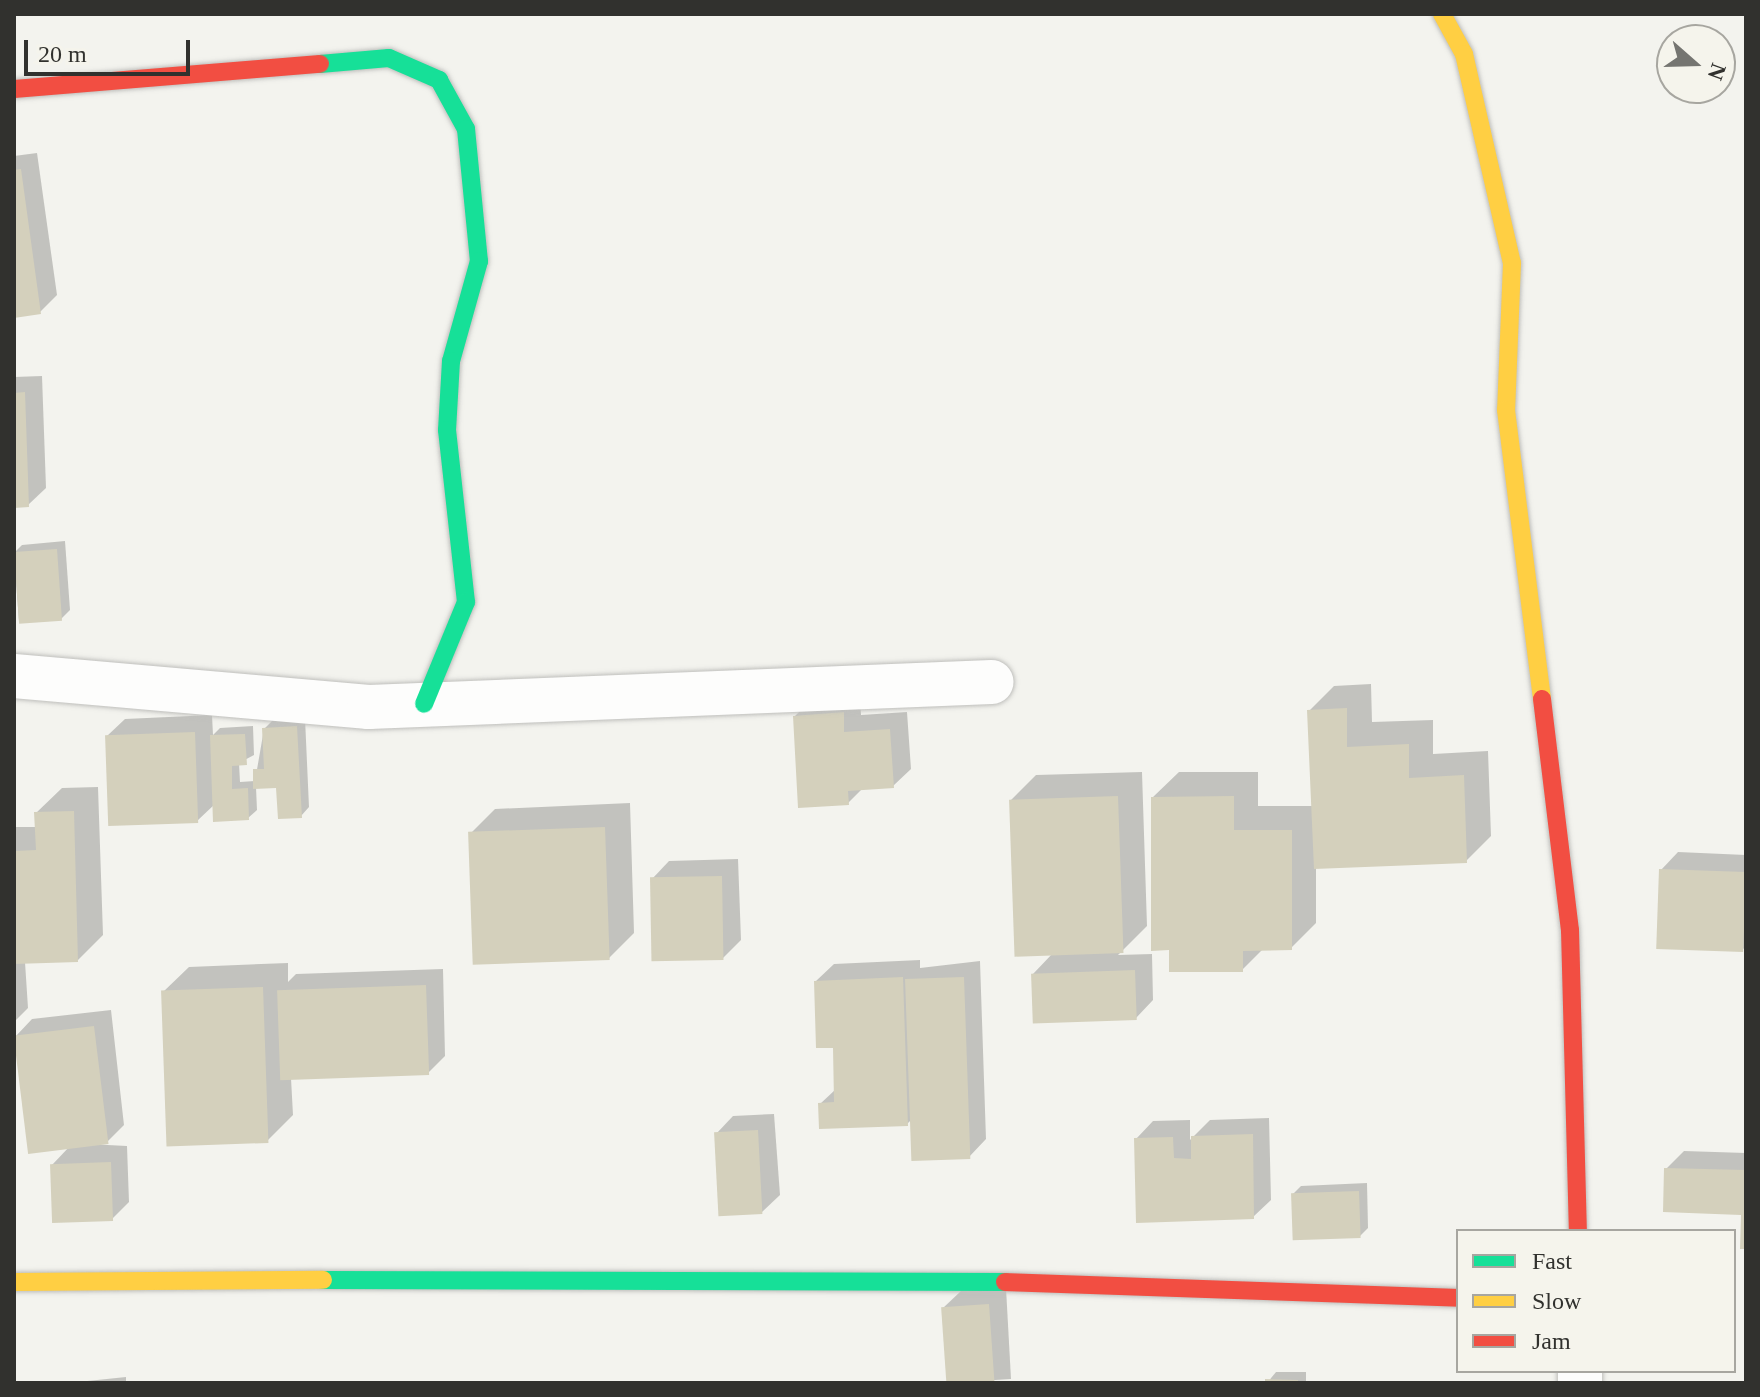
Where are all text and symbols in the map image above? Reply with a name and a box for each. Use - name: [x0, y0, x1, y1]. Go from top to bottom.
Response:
- scale bar: [28, 24, 194, 74]
- north arrow: [1656, 24, 1736, 104]
- text: 20 m: [38, 41, 87, 67]
- text: N: [1703, 60, 1732, 83]
- legend: [1456, 1229, 1736, 1373]
- text: Fast: [1532, 1248, 1572, 1274]
- text: Slow: [1532, 1288, 1581, 1314]
- text: Jam: [1532, 1328, 1571, 1354]

